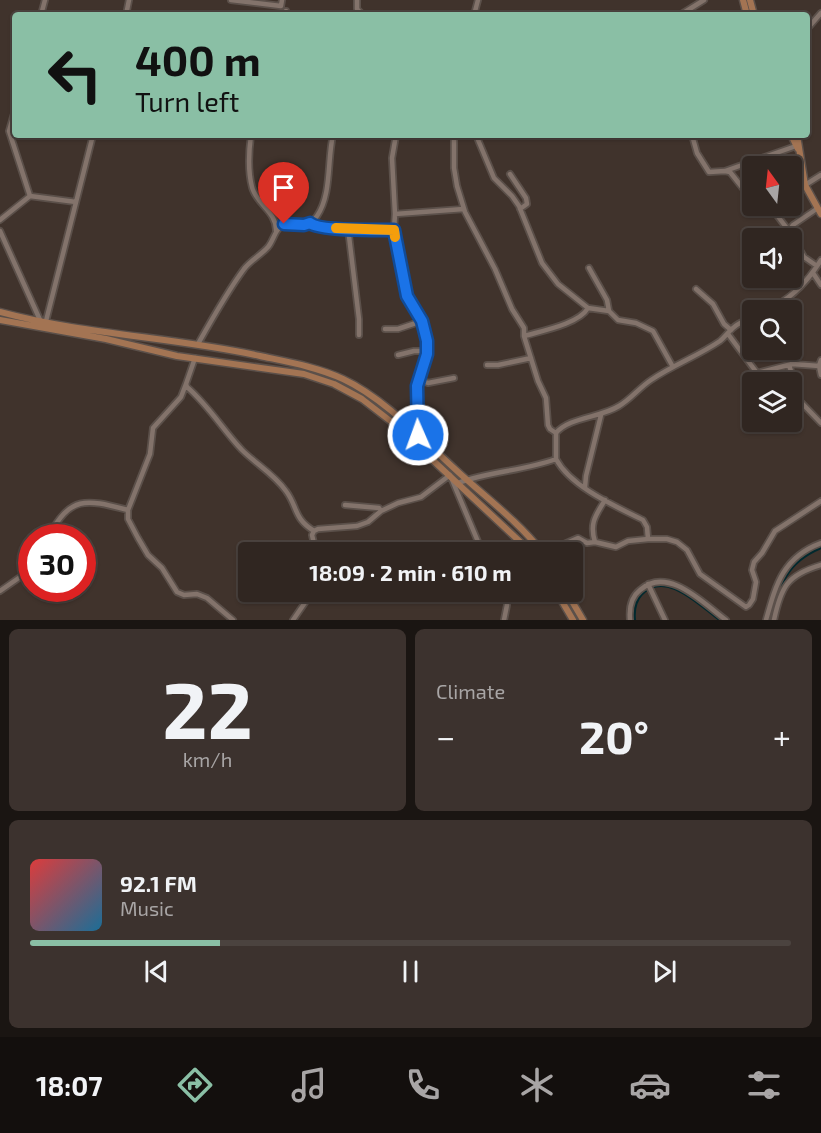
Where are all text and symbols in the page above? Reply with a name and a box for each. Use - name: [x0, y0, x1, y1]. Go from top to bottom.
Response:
- text: 400 m: [135, 34, 261, 84]
- icon: left: [36, 36, 114, 114]
- text: Turn left: [135, 85, 239, 117]
- north arrow: [742, 156, 802, 216]
- map controls: [742, 156, 802, 432]
- pin: [258, 162, 309, 224]
- icon: arrive: [267, 171, 300, 204]
- button: sound: [742, 228, 802, 288]
- button: search: [742, 300, 802, 360]
- button: layers: [742, 372, 802, 432]
- position arrow: [386, 403, 450, 467]
- speed limit sign: 30: [18, 524, 96, 602]
- text: 18:09 · 2 min · 610 m: [309, 559, 512, 585]
- text: 22: [162, 661, 253, 755]
- text: Climate: [436, 679, 505, 703]
- text: 20°: [579, 709, 649, 763]
- text: −: [436, 716, 455, 756]
- text: +: [773, 716, 791, 756]
- text: km/h: [183, 747, 232, 771]
- text: 92.1 FM: [120, 870, 197, 896]
- text: Music: [120, 896, 174, 920]
- icon: previous: [140, 955, 173, 988]
- icon: pause: [394, 955, 427, 988]
- icon: next: [648, 955, 681, 988]
- icon: directions: [174, 1064, 216, 1106]
- icon: music: [288, 1064, 330, 1106]
- icon: phone: [402, 1064, 444, 1106]
- icon: climate: [516, 1064, 558, 1106]
- icon: car: [629, 1064, 671, 1106]
- icon: filters: [743, 1064, 785, 1106]
- text: 18:07: [36, 1069, 103, 1101]

